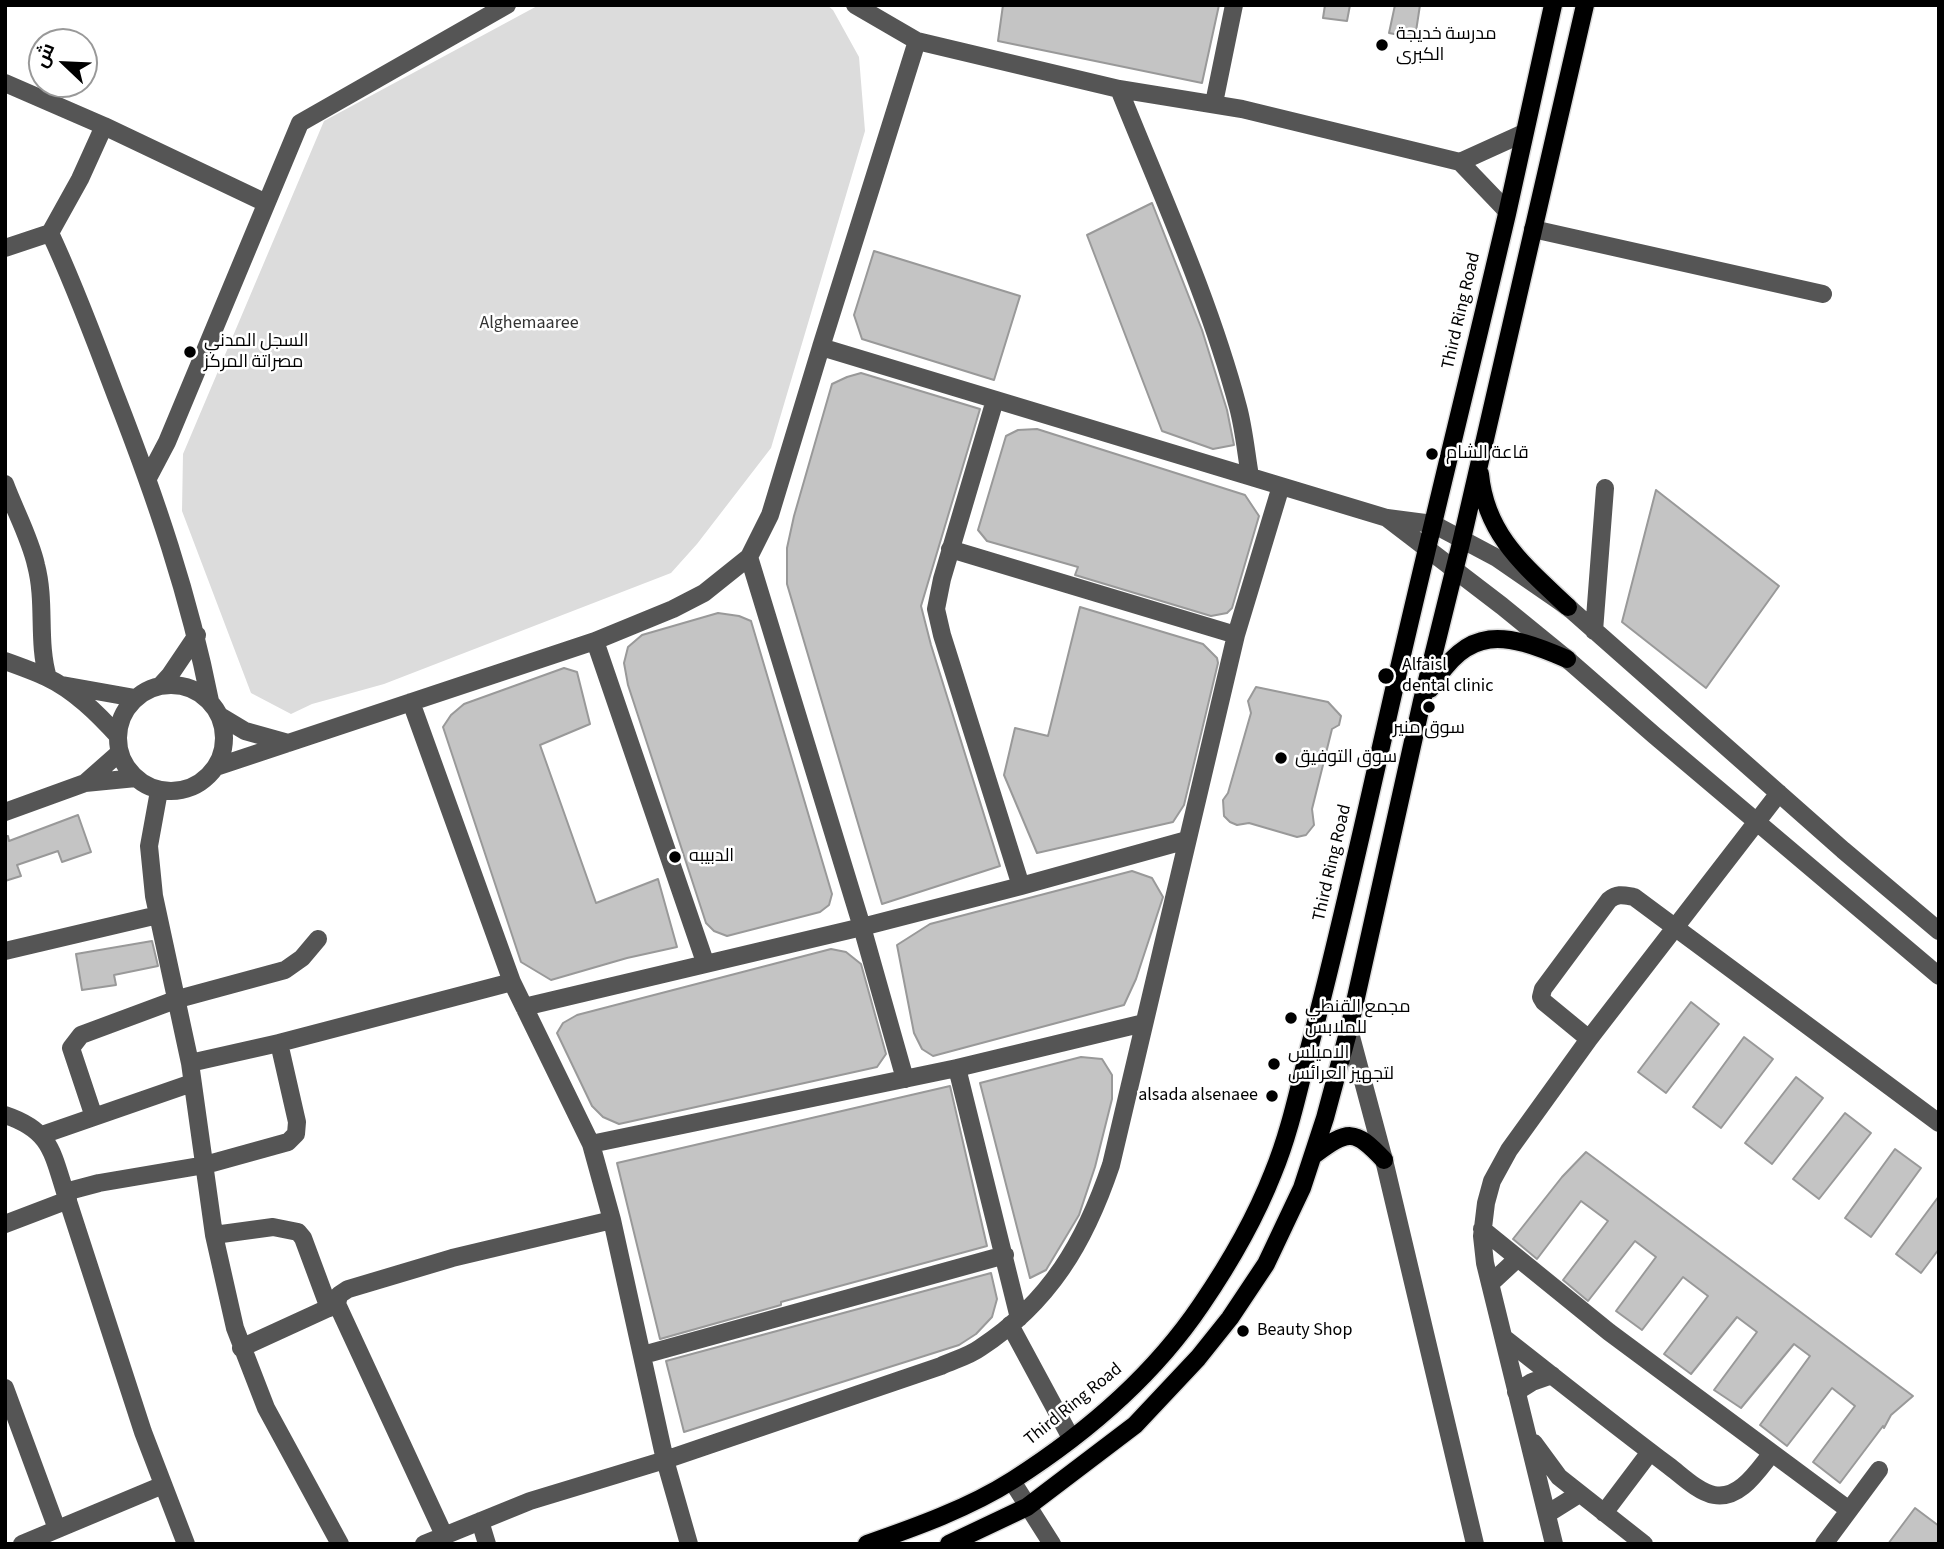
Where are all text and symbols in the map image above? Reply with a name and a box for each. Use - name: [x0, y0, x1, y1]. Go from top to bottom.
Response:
- place label: مدرسة خديجة الكبرى: [1396, 24, 1496, 66]
- north arrow: [28, 28, 98, 98]
- marker: مدرسة خديجة الكبرى: [1374, 37, 1390, 53]
- text: ش: [28, 39, 62, 72]
- street label: Third Ring Road: [1438, 250, 1486, 372]
- park label: Alghemaaree: [479, 313, 579, 335]
- place label: السجل المدني مصراتة المركز: [204, 331, 309, 374]
- marker: السجل المدني مصراتة المركز: [182, 344, 198, 360]
- place label: قاعة الشام: [1446, 443, 1529, 465]
- marker: قاعة الشام: [1424, 446, 1440, 462]
- place label: Alfaisl dental clinic: [1402, 655, 1493, 698]
- marker: Alfaisl dental clinic: [1376, 666, 1396, 686]
- marker: سوق منير: [1421, 699, 1437, 715]
- place label: سوق منير: [1393, 718, 1465, 740]
- place label: سوق التوفيق: [1295, 747, 1397, 769]
- marker: سوق التوفيق: [1273, 750, 1289, 766]
- street label: Third Ring Road: [1309, 802, 1357, 924]
- place label: الدبيبه: [689, 846, 734, 868]
- marker: الدبيبه: [667, 849, 683, 865]
- place label: مجمع القنطي للملابس: [1305, 997, 1410, 1040]
- marker: مجمع القنطي للملابس: [1283, 1010, 1299, 1026]
- place label: الاميلس لتجهيز العرائس: [1288, 1043, 1394, 1086]
- marker: الاميلس لتجهيز العرائس: [1266, 1056, 1282, 1072]
- place label: alsada alsenaee: [1138, 1085, 1258, 1107]
- marker: alsada alsenaee: [1264, 1088, 1280, 1104]
- place label: Beauty Shop: [1257, 1320, 1352, 1342]
- marker: Beauty Shop: [1235, 1323, 1251, 1339]
- street label: Third Ring Road: [1021, 1359, 1127, 1451]

